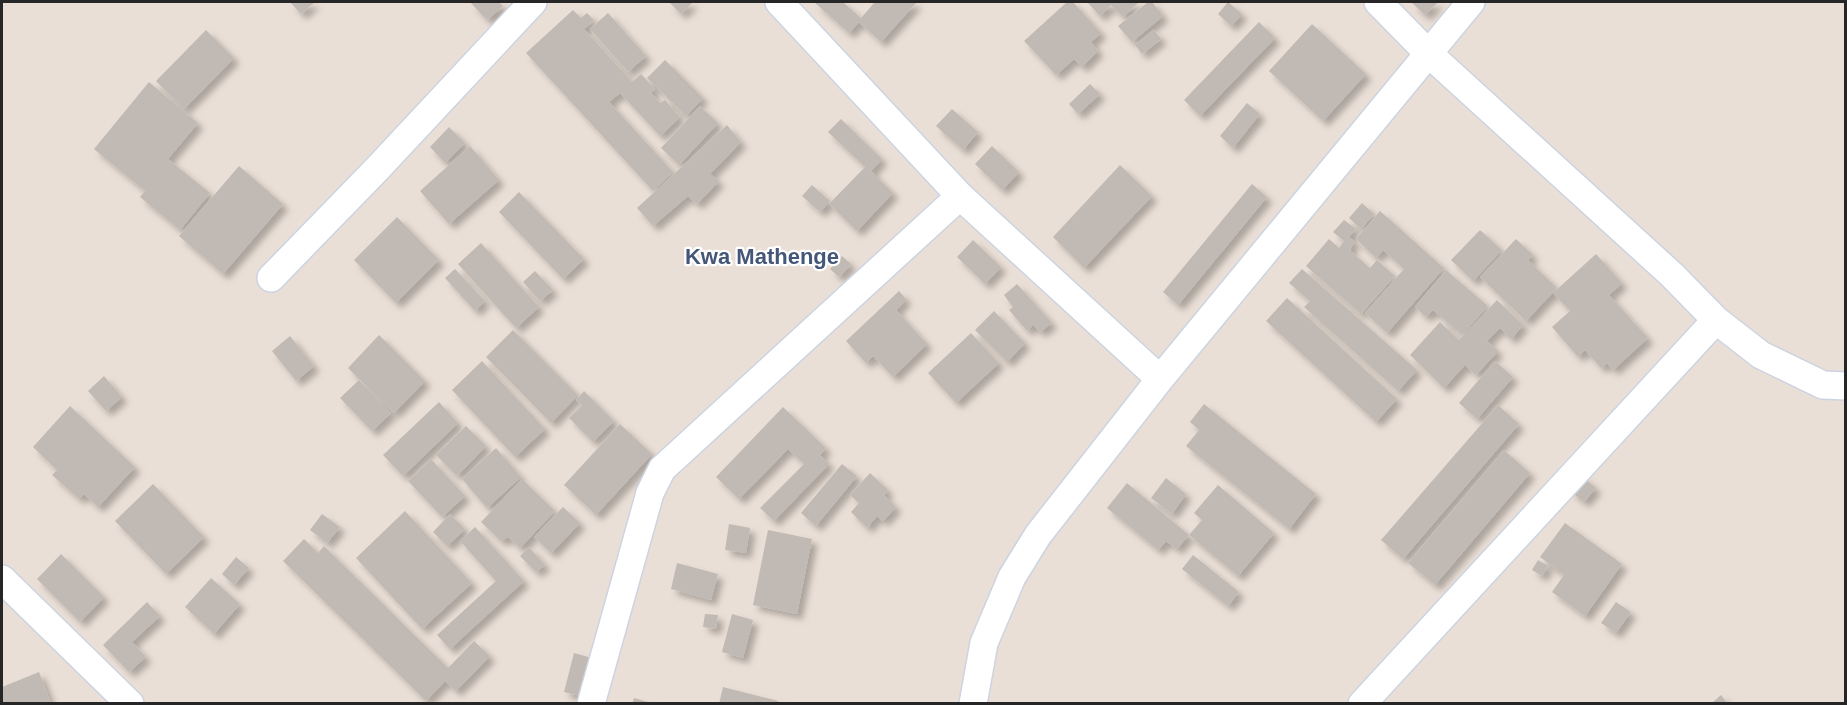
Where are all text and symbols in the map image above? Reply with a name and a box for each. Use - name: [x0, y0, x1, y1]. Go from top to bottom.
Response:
- district label: Kwa Mathenge: [685, 244, 839, 269]

